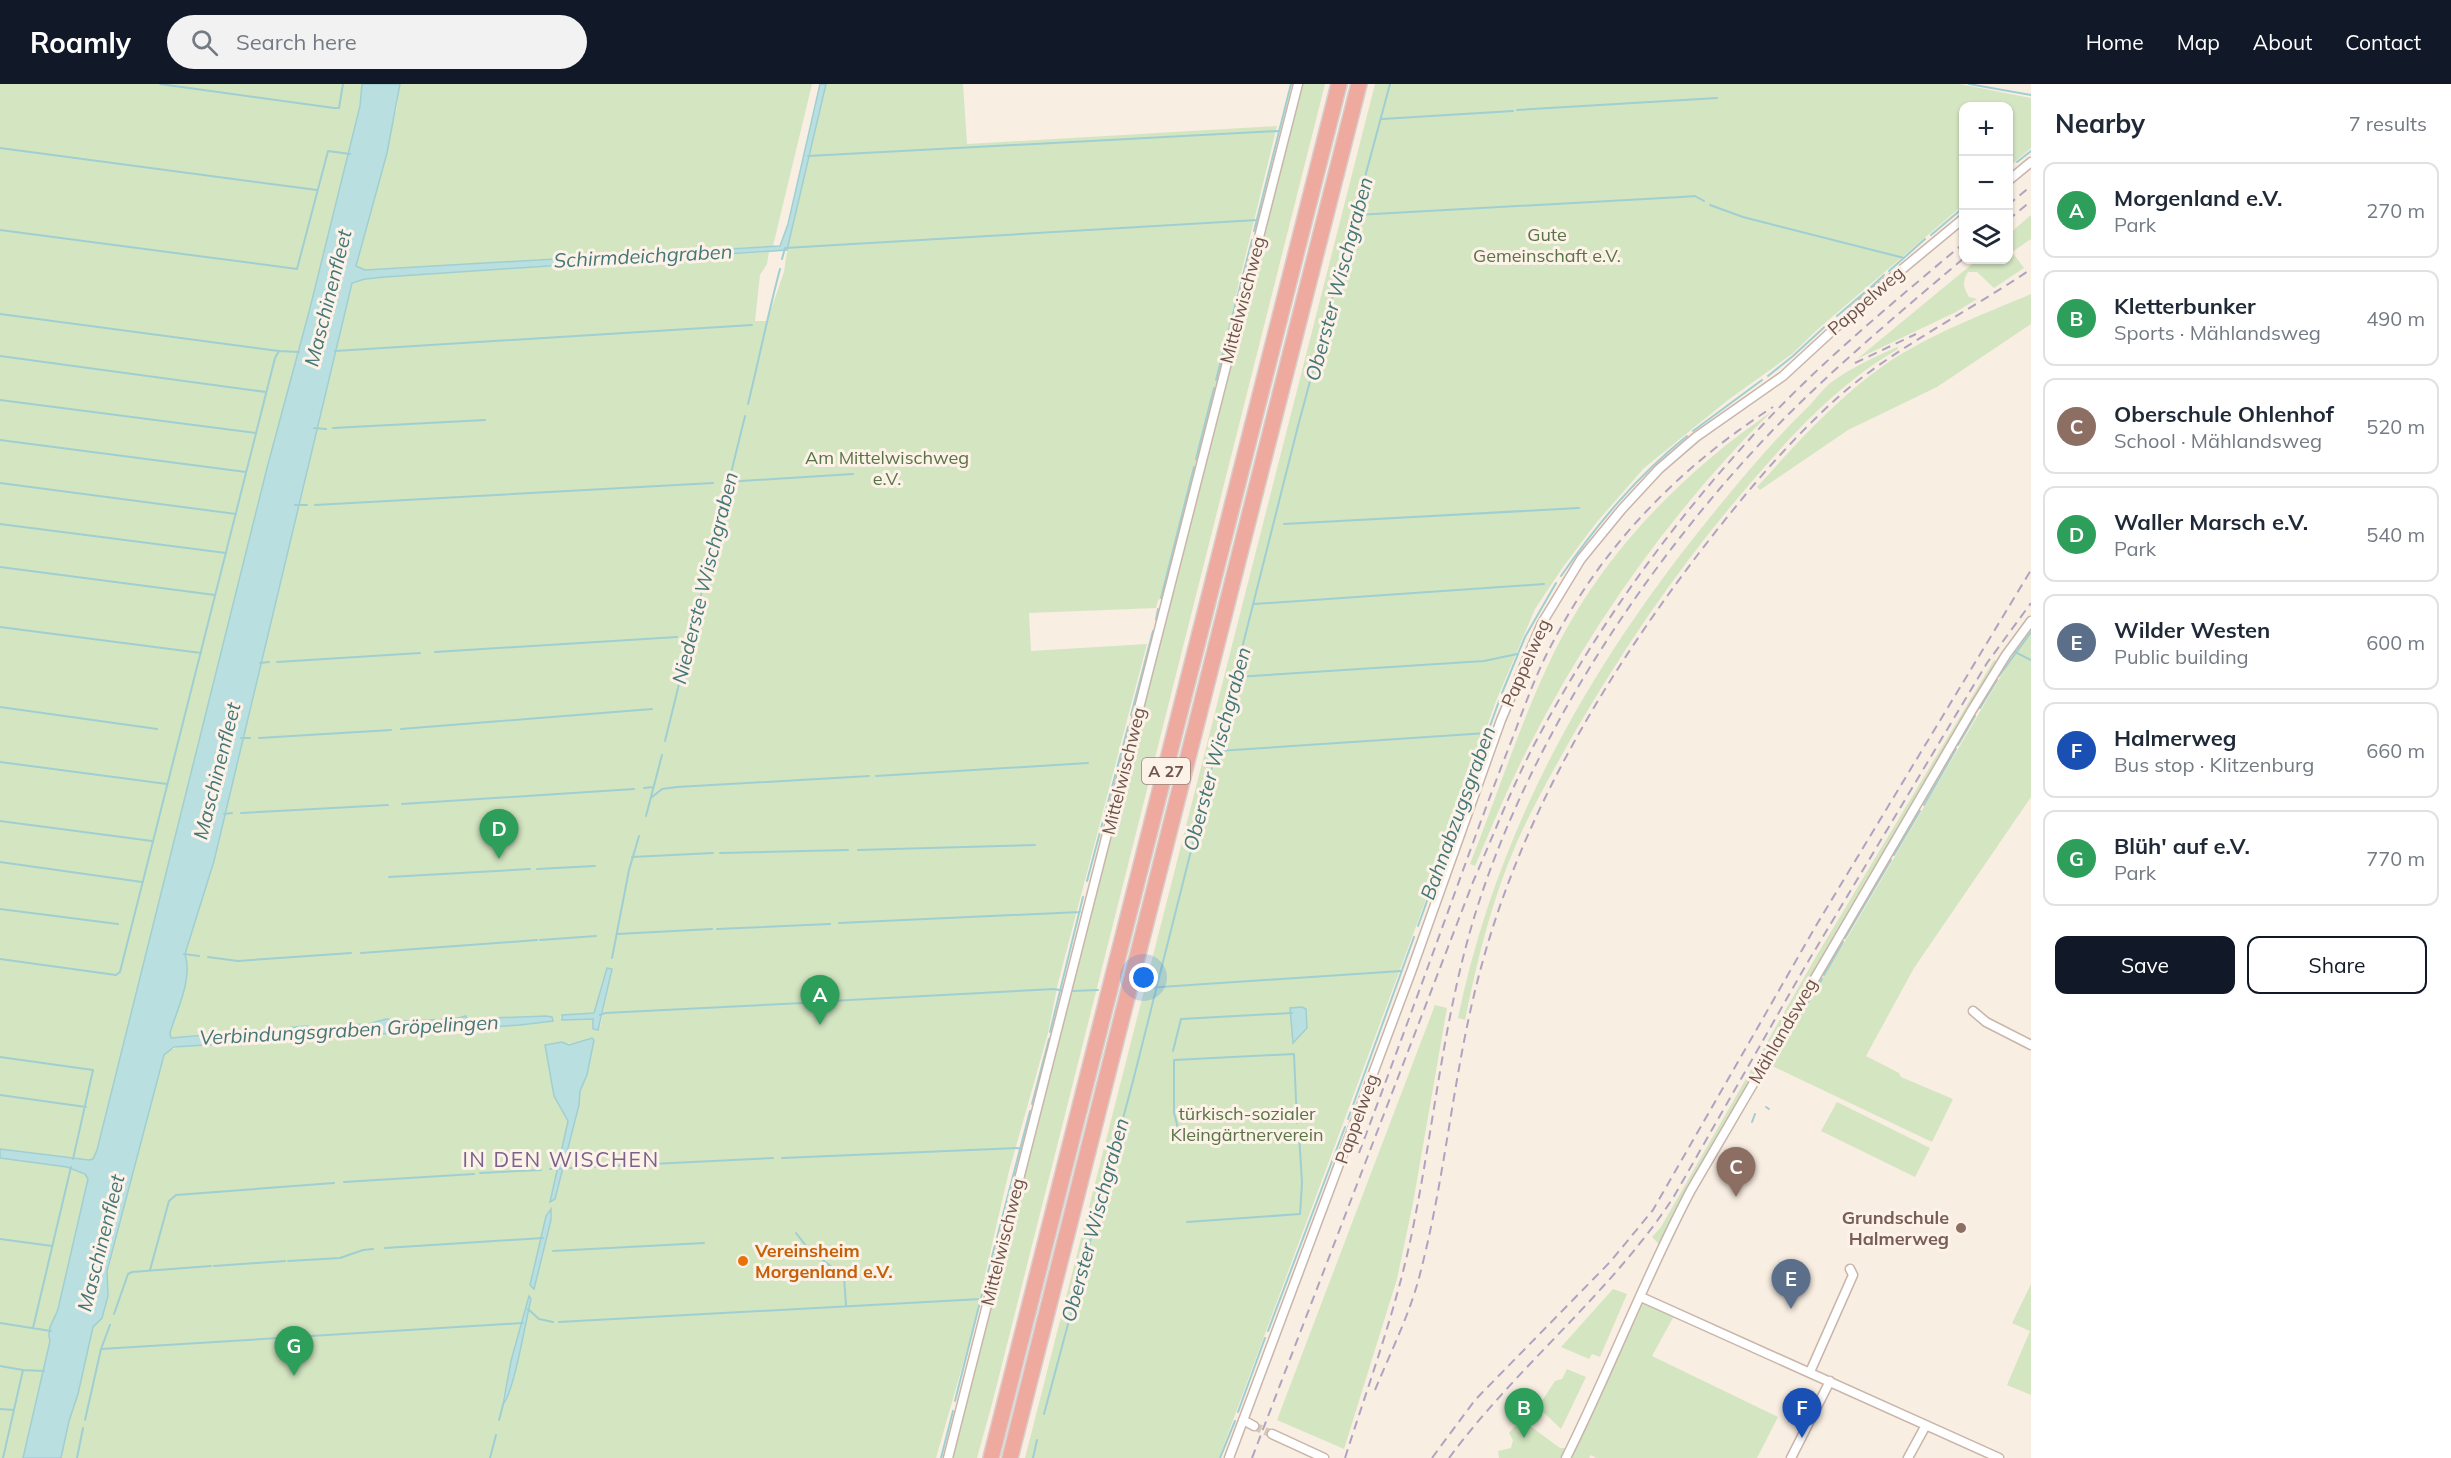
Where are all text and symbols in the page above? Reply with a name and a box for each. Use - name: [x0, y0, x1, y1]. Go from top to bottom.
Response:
- search box: [167, 15, 587, 69]
- text: Roamly: [30, 25, 131, 60]
- icon: search: [188, 26, 221, 59]
- text: Search here: [236, 28, 357, 56]
- text: Home: [2086, 29, 2144, 55]
- text: Map: [2177, 29, 2220, 55]
- text: About: [2253, 29, 2312, 55]
- text: Contact: [2345, 29, 2421, 55]
- map controls: [1959, 102, 2013, 264]
- button: +: [1959, 102, 2013, 156]
- text: Nearby: [2055, 107, 2145, 140]
- text: 7 results: [2349, 111, 2427, 136]
- button: −: [1959, 156, 2013, 210]
- water label: Oberster Wischgraben: [1299, 174, 1378, 383]
- text: Morgenland e.V.: [2114, 184, 2282, 212]
- text: A: [2069, 198, 2084, 223]
- text: 270 m: [2366, 198, 2425, 223]
- button: layers: [1959, 210, 2013, 264]
- text: Park: [2114, 212, 2156, 237]
- park label: Gute Gemeinschaft e.V.: [1473, 223, 1621, 267]
- water label: Maschinenfleet: [298, 226, 357, 369]
- street label: Mittelwischweg: [1215, 234, 1271, 366]
- water label: Schirmdeichgraben: [553, 238, 733, 273]
- street label: Pappelweg: [1823, 261, 1909, 340]
- text: Kletterbunker: [2114, 292, 2256, 320]
- text: B: [2070, 306, 2083, 331]
- text: 490 m: [2366, 306, 2425, 331]
- text: Sports · Mählandsweg: [2114, 320, 2321, 345]
- text: Oberschule Ohlenhof: [2114, 400, 2334, 428]
- text: C: [2070, 414, 2083, 439]
- text: 520 m: [2366, 414, 2425, 439]
- text: School · Mählandsweg: [2114, 428, 2322, 453]
- park label: Am Mittelwischweg e.V.: [805, 446, 969, 490]
- water label: Niederste Wischgraben: [666, 469, 743, 687]
- text: Waller Marsch e.V.: [2114, 508, 2308, 536]
- text: D: [2069, 522, 2084, 547]
- text: 540 m: [2366, 522, 2425, 547]
- text: Park: [2114, 536, 2156, 561]
- street label: Pappelweg: [1496, 615, 1555, 710]
- text: Wilder Westen: [2114, 616, 2270, 644]
- text: E: [2071, 630, 2082, 655]
- text: 600 m: [2366, 630, 2425, 655]
- water label: Oberster Wischgraben: [1177, 644, 1256, 853]
- text: Public building: [2114, 644, 2249, 669]
- water label: Maschinenfleet: [187, 699, 246, 842]
- street label: Mittelwischweg: [1097, 705, 1150, 837]
- water label: Bahnabzugsgraben: [1415, 723, 1501, 903]
- text: Halmerweg: [2114, 724, 2237, 752]
- text: F: [2071, 738, 2082, 763]
- text: 660 m: [2366, 738, 2425, 763]
- text: Bus stop · Klitzenburg: [2114, 752, 2314, 777]
- road number: A 27: [1142, 758, 1190, 784]
- pin: D: [480, 810, 518, 859]
- text: Blüh' auf e.V.: [2114, 832, 2250, 860]
- text: G: [2069, 846, 2084, 871]
- text: 770 m: [2366, 846, 2425, 871]
- text: Park: [2114, 860, 2156, 885]
- button: Save: [2055, 936, 2235, 994]
- button: Share: [2247, 936, 2427, 994]
- your location: [1129, 963, 1158, 992]
- street label: Mählandsweg: [1743, 974, 1822, 1088]
- pin: A: [800, 976, 840, 1025]
- water label: Verbindungsgraben Gröpelingen: [199, 1009, 499, 1050]
- street label: Pappelweg: [1330, 1071, 1383, 1167]
- park label: türkisch-sozialer Kleingärtnerverein: [1171, 1102, 1323, 1146]
- water label: Oberster Wischgraben: [1055, 1115, 1134, 1324]
- district label: IN DEN WISCHEN: [462, 1146, 660, 1172]
- pin: C: [1716, 1148, 1756, 1197]
- water label: Maschinenfleet: [71, 1171, 130, 1314]
- street label: Mittelwischweg: [976, 1176, 1029, 1308]
- place label: Grundschule Halmerweg: [1842, 1206, 1949, 1250]
- marker: Grundschule Halmerweg: [1954, 1221, 1968, 1235]
- place label: Vereinsheim Morgenland e.V.: [754, 1239, 893, 1283]
- marker: Vereinsheim Morgenland e.V.: [736, 1254, 750, 1268]
- pin: E: [1772, 1260, 1810, 1309]
- pin: G: [274, 1326, 314, 1376]
- pin: B: [1504, 1388, 1544, 1438]
- pin: F: [1782, 1388, 1822, 1438]

